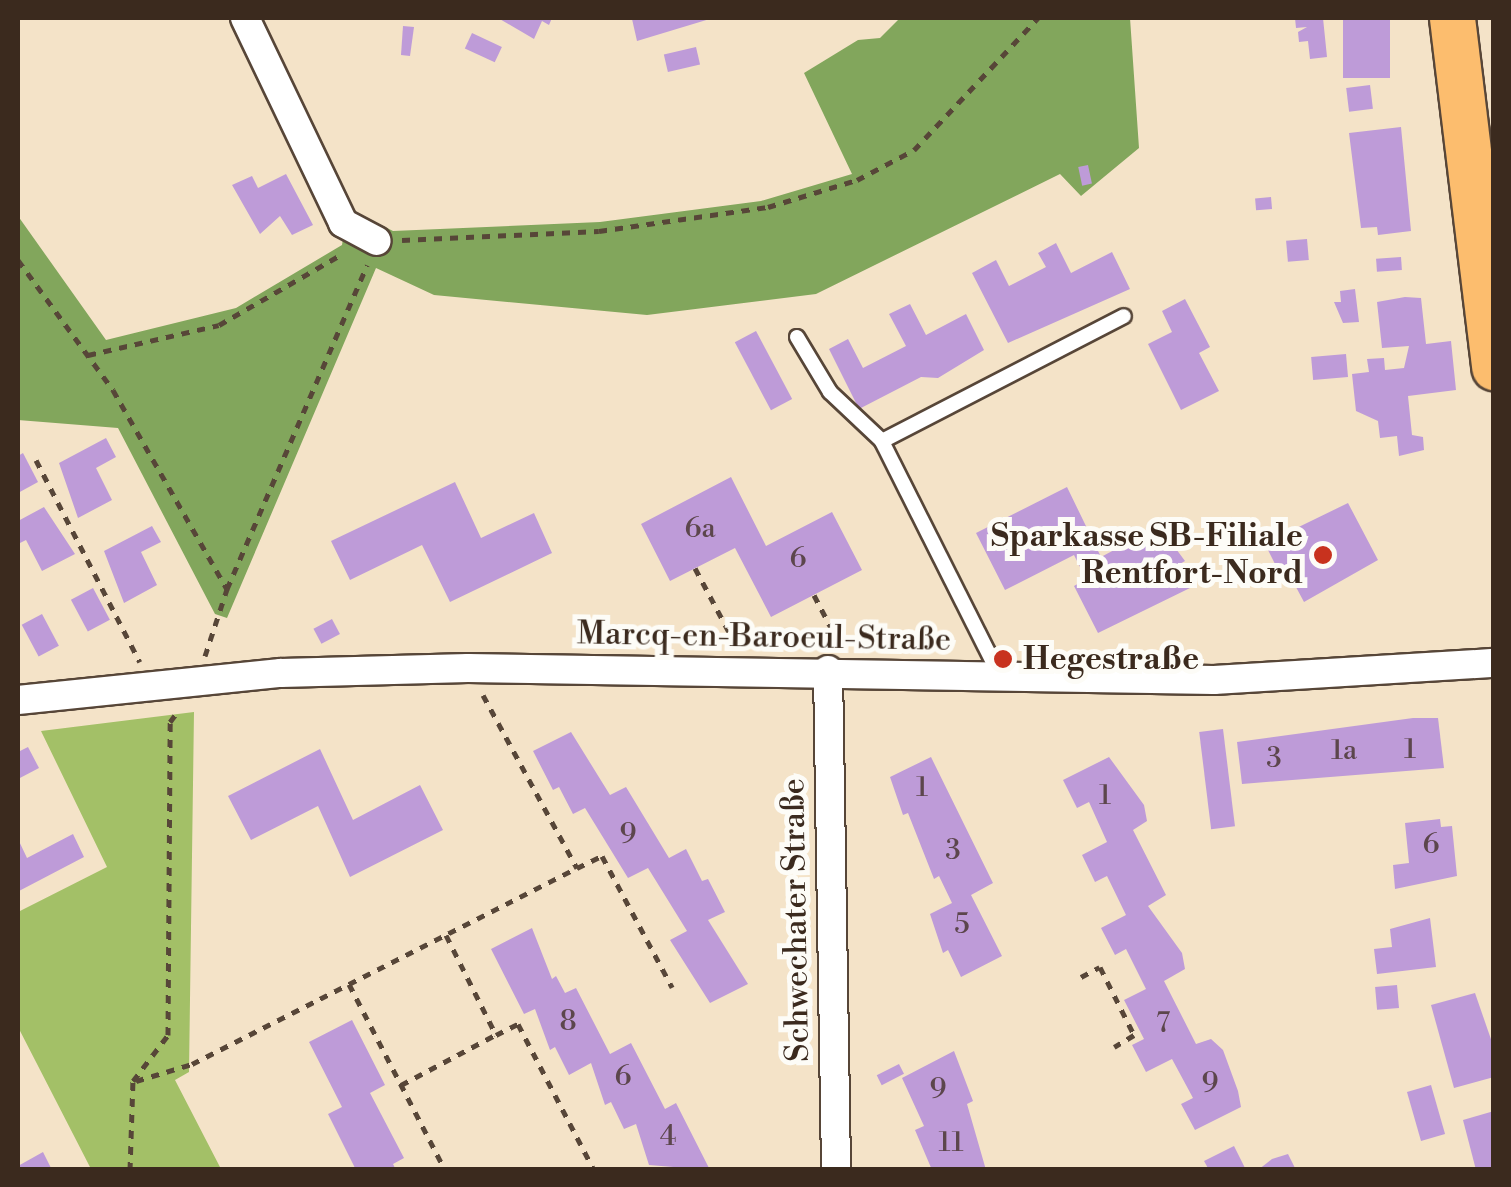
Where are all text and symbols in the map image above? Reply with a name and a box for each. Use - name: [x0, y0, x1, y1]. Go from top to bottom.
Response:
- house number: 6a: [684, 512, 716, 546]
- place label: Sparkasse SB-Filiale Rentfort-Nord: [991, 518, 1303, 593]
- house number: 6: [790, 542, 806, 576]
- marker: Sparkasse SB-Filiale Rentfort-Nord: [1312, 544, 1334, 566]
- street label: Marcq-en-Baroeul-Straße: [577, 615, 951, 659]
- place label: Hegestraße: [1023, 640, 1199, 678]
- marker: Hegestraße: [992, 648, 1014, 670]
- house number: 1: [1404, 733, 1416, 767]
- house number: 1a: [1331, 734, 1357, 768]
- house number: 3: [1266, 742, 1282, 776]
- house number: 1: [916, 771, 928, 805]
- street label: Schwechater Straße: [774, 778, 818, 1062]
- house number: 1: [1099, 779, 1111, 813]
- house number: 9: [620, 818, 636, 852]
- house number: 6: [1423, 828, 1439, 862]
- house number: 3: [945, 834, 961, 868]
- house number: 5: [954, 908, 970, 942]
- house number: 8: [559, 1005, 577, 1039]
- house number: 7: [1156, 1007, 1170, 1041]
- house number: 6: [615, 1060, 631, 1094]
- house number: 9: [1202, 1067, 1218, 1101]
- house number: 9: [930, 1073, 946, 1107]
- house number: 4: [660, 1120, 676, 1154]
- house number: 11: [938, 1126, 964, 1160]

